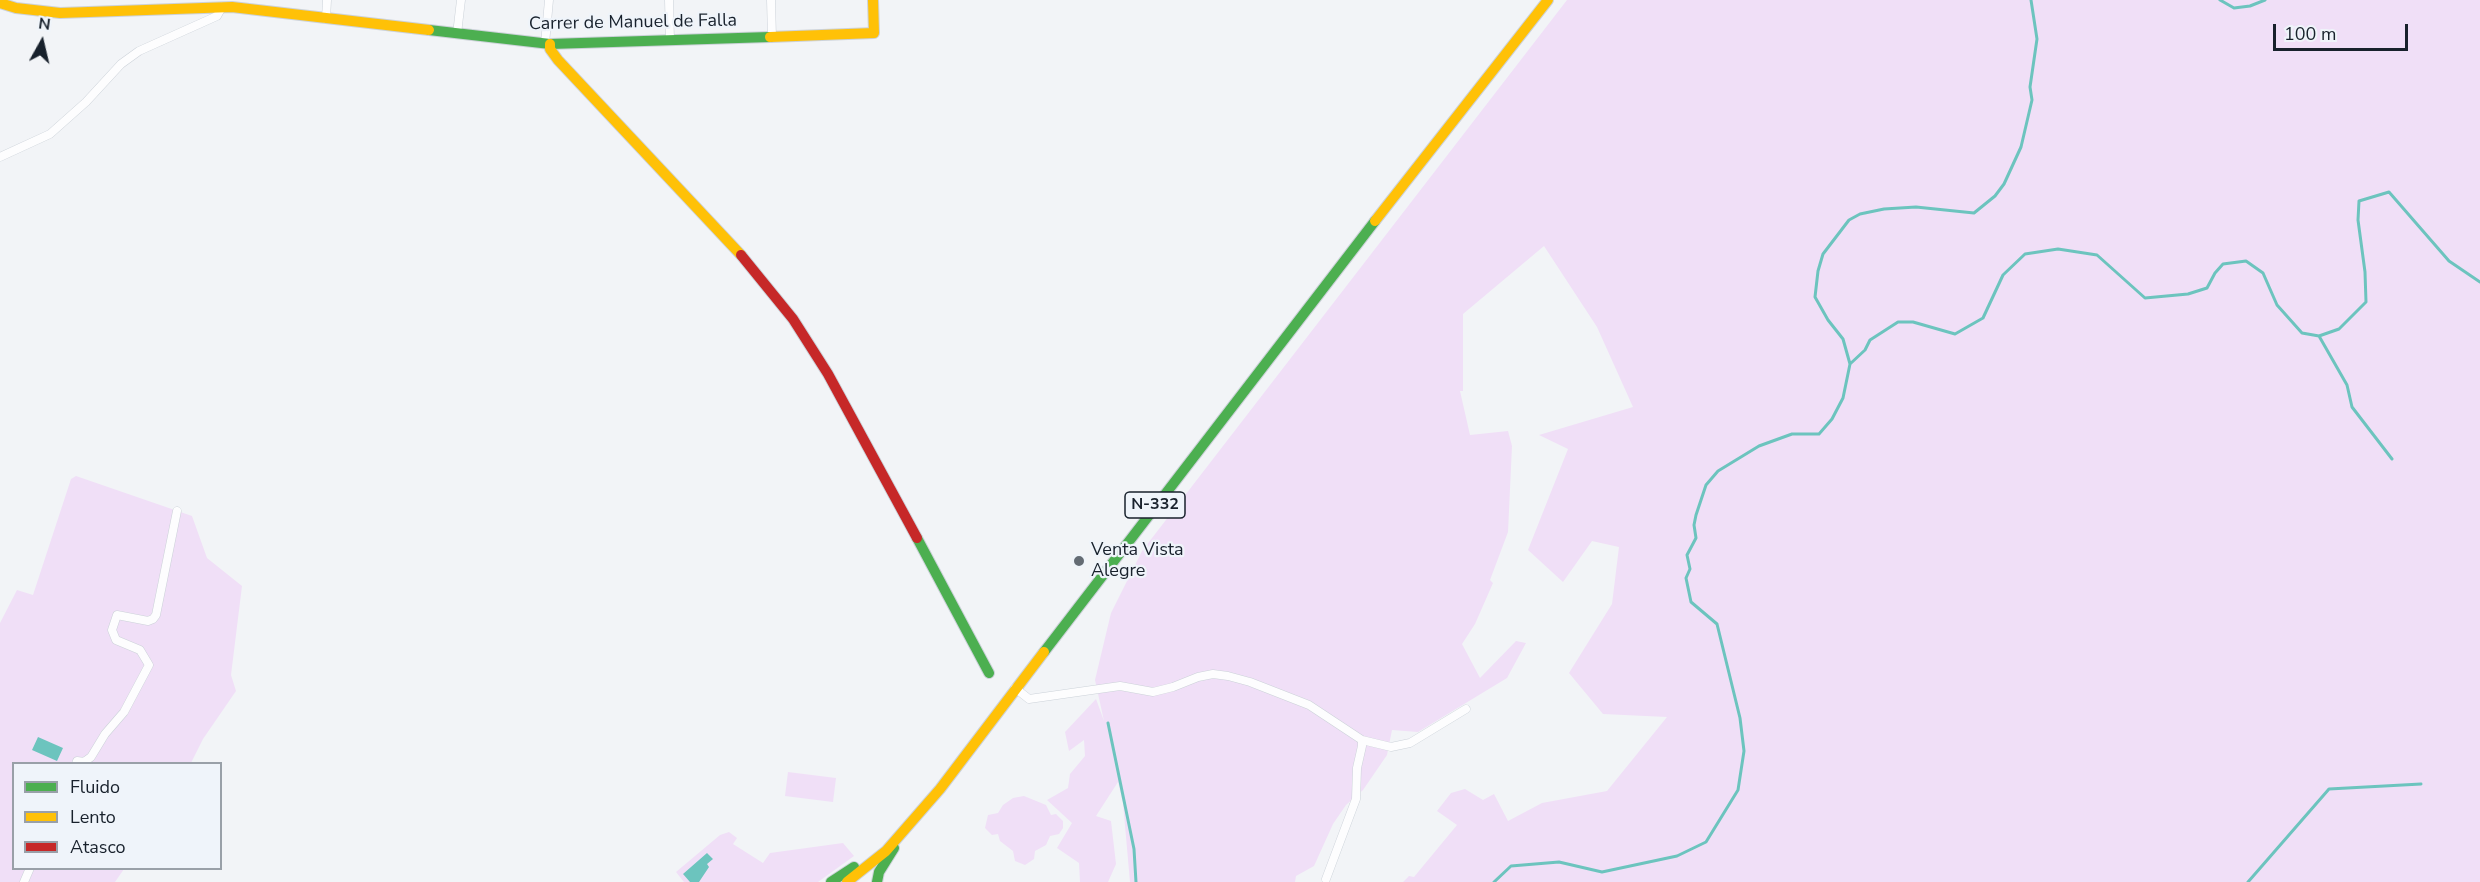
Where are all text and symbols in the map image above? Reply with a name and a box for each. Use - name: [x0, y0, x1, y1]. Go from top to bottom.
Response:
- street label: Carrer de Manuel de Falla: [529, 10, 737, 36]
- north arrow: [12, 12, 72, 72]
- text: N: [37, 12, 52, 36]
- scale bar: [2276, 12, 2411, 50]
- text: 100 m: [2284, 22, 2336, 46]
- road number: N-332: [1125, 492, 1185, 518]
- place label: Venta Vista Alegre: [1091, 540, 1184, 582]
- marker: Venta Vista Alegre: [1072, 554, 1086, 568]
- legend: [12, 762, 222, 870]
- text: Fluido: [70, 775, 120, 799]
- text: Lento: [70, 805, 116, 829]
- text: Atasco: [70, 835, 126, 859]

